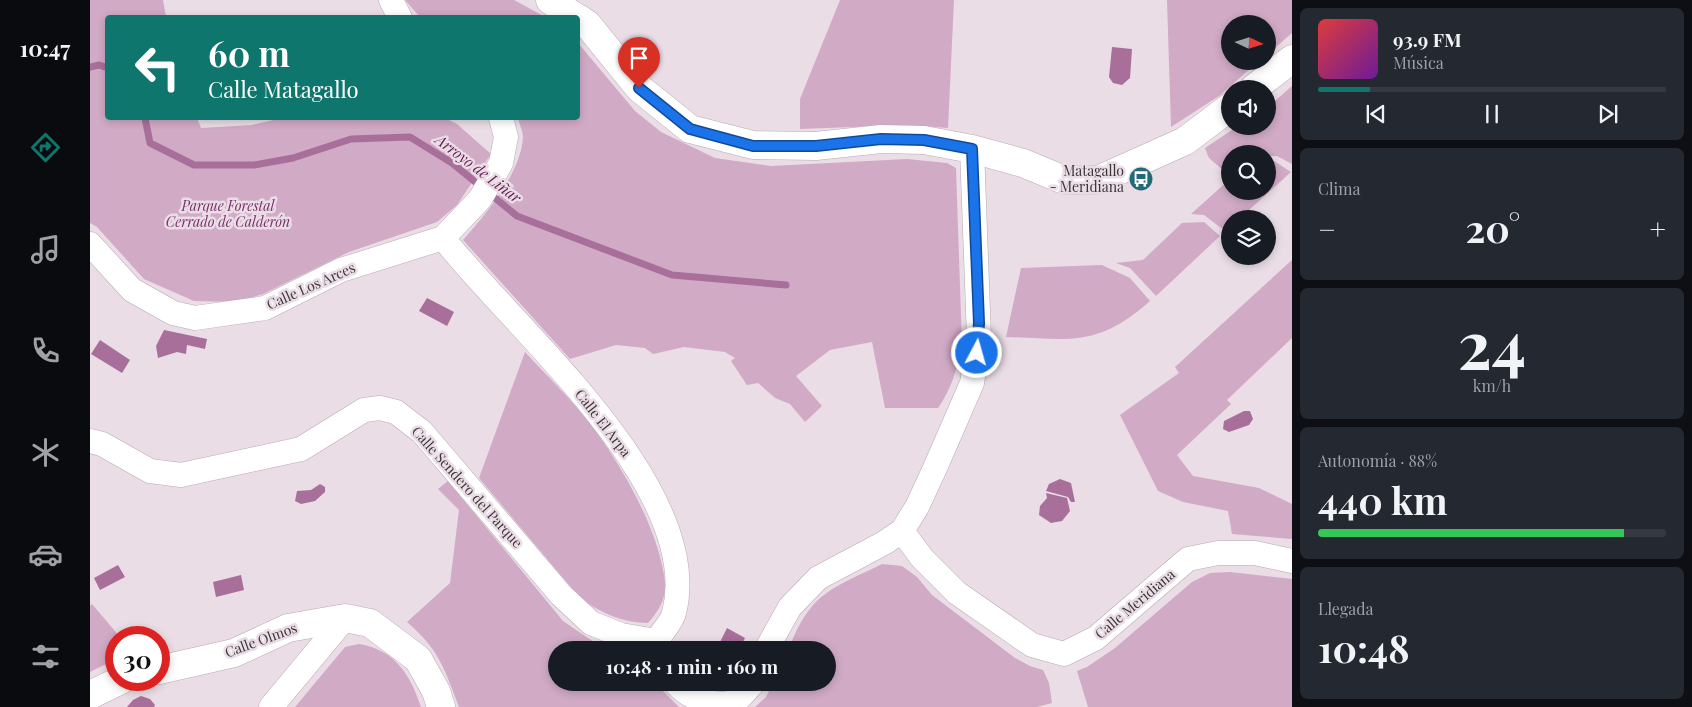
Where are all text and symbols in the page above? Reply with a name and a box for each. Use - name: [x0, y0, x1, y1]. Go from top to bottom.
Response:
- north arrow: [1221, 15, 1276, 70]
- map controls: [1221, 15, 1276, 265]
- text: 93.9 FM: [1393, 26, 1462, 52]
- text: 60 m: [208, 29, 290, 76]
- text: 10:47: [20, 33, 70, 63]
- icon: left: [125, 35, 190, 100]
- pin: [618, 37, 660, 88]
- icon: arrive: [625, 44, 653, 72]
- text: Música: [1393, 52, 1444, 73]
- text: Calle Matagallo: [208, 74, 359, 104]
- button: sound: [1221, 80, 1276, 135]
- icon: previous: [1362, 100, 1390, 128]
- icon: pause: [1478, 100, 1506, 128]
- icon: next: [1594, 100, 1622, 128]
- water label: Arroyo de Liñar: [430, 128, 526, 207]
- icon: directions: [28, 130, 63, 165]
- button: search: [1221, 145, 1276, 200]
- place label: Matagallo - Meridiana: [1050, 161, 1124, 196]
- bus stop icon: Matagallo - Meridiana: [1128, 166, 1154, 192]
- text: Clima: [1318, 178, 1360, 199]
- park label: Parque Forestal Cerrado de Calderón: [166, 196, 290, 231]
- text: 20°: [1465, 202, 1520, 253]
- button: layers: [1221, 210, 1276, 265]
- text: −: [1318, 210, 1336, 247]
- text: +: [1650, 210, 1666, 247]
- icon: music: [28, 232, 63, 267]
- street label: Calle Los Arces: [263, 258, 358, 314]
- text: 24: [1458, 299, 1526, 385]
- position arrow: [950, 326, 1002, 378]
- icon: phone: [28, 333, 63, 368]
- text: km/h: [1473, 375, 1511, 396]
- street label: Calle El Arpa: [571, 385, 636, 460]
- street label: Calle Sendero del Parque: [408, 422, 527, 551]
- icon: climate: [28, 435, 63, 470]
- text: Autonomía · 88%: [1318, 450, 1437, 471]
- text: 440 km: [1318, 474, 1448, 525]
- icon: car: [28, 537, 63, 572]
- street label: Calle Meridiana: [1091, 565, 1179, 643]
- text: Llegada: [1318, 598, 1373, 619]
- street label: Calle Olmos: [222, 618, 300, 661]
- text: 10:48: [1318, 622, 1409, 673]
- speed limit sign: 30: [105, 626, 170, 691]
- icon: filters: [28, 639, 63, 674]
- text: 10:48 · 1 min · 160 m: [606, 653, 778, 679]

